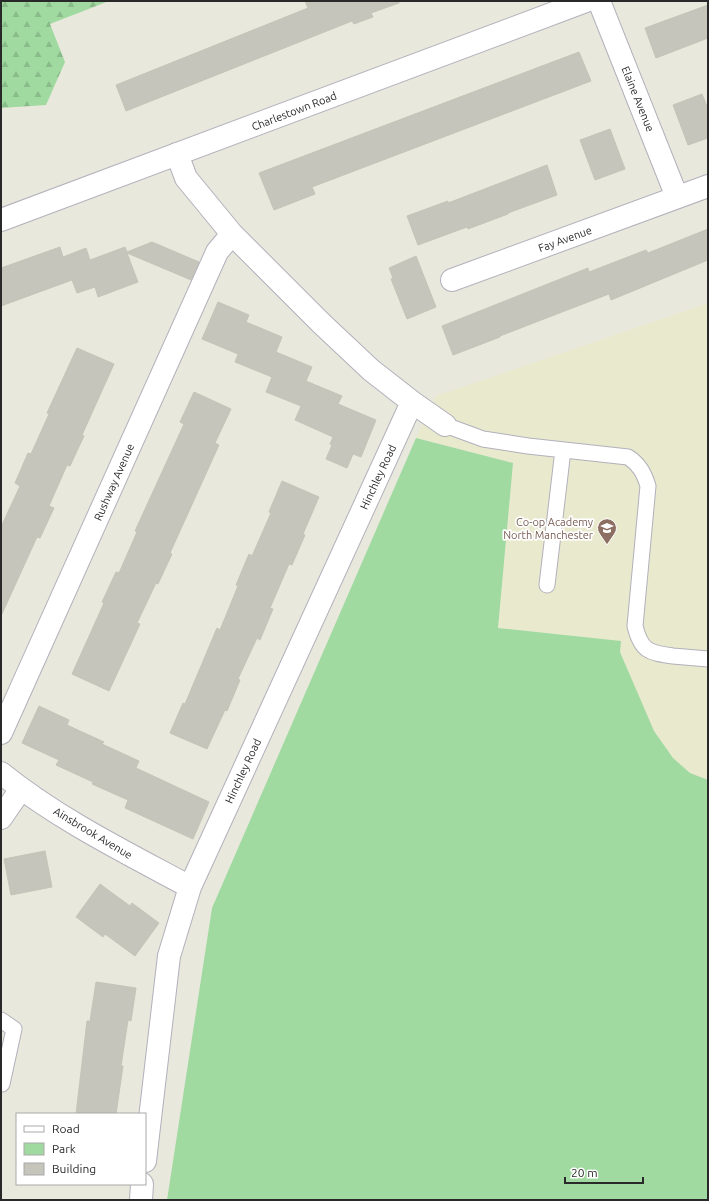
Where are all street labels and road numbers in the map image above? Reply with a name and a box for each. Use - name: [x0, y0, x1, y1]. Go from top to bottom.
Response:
- street label: Elaine Avenue: [619, 65, 657, 133]
- street label: Charlestown Road: [250, 89, 338, 133]
- street label: Fay Avenue: [537, 224, 593, 254]
- street label: Rushway Avenue: [92, 442, 136, 522]
- street label: Hinchley Road: [358, 443, 398, 511]
- street label: Hinchley Road: [223, 737, 263, 805]
- street label: Ainsbrook Avenue: [52, 805, 134, 861]

